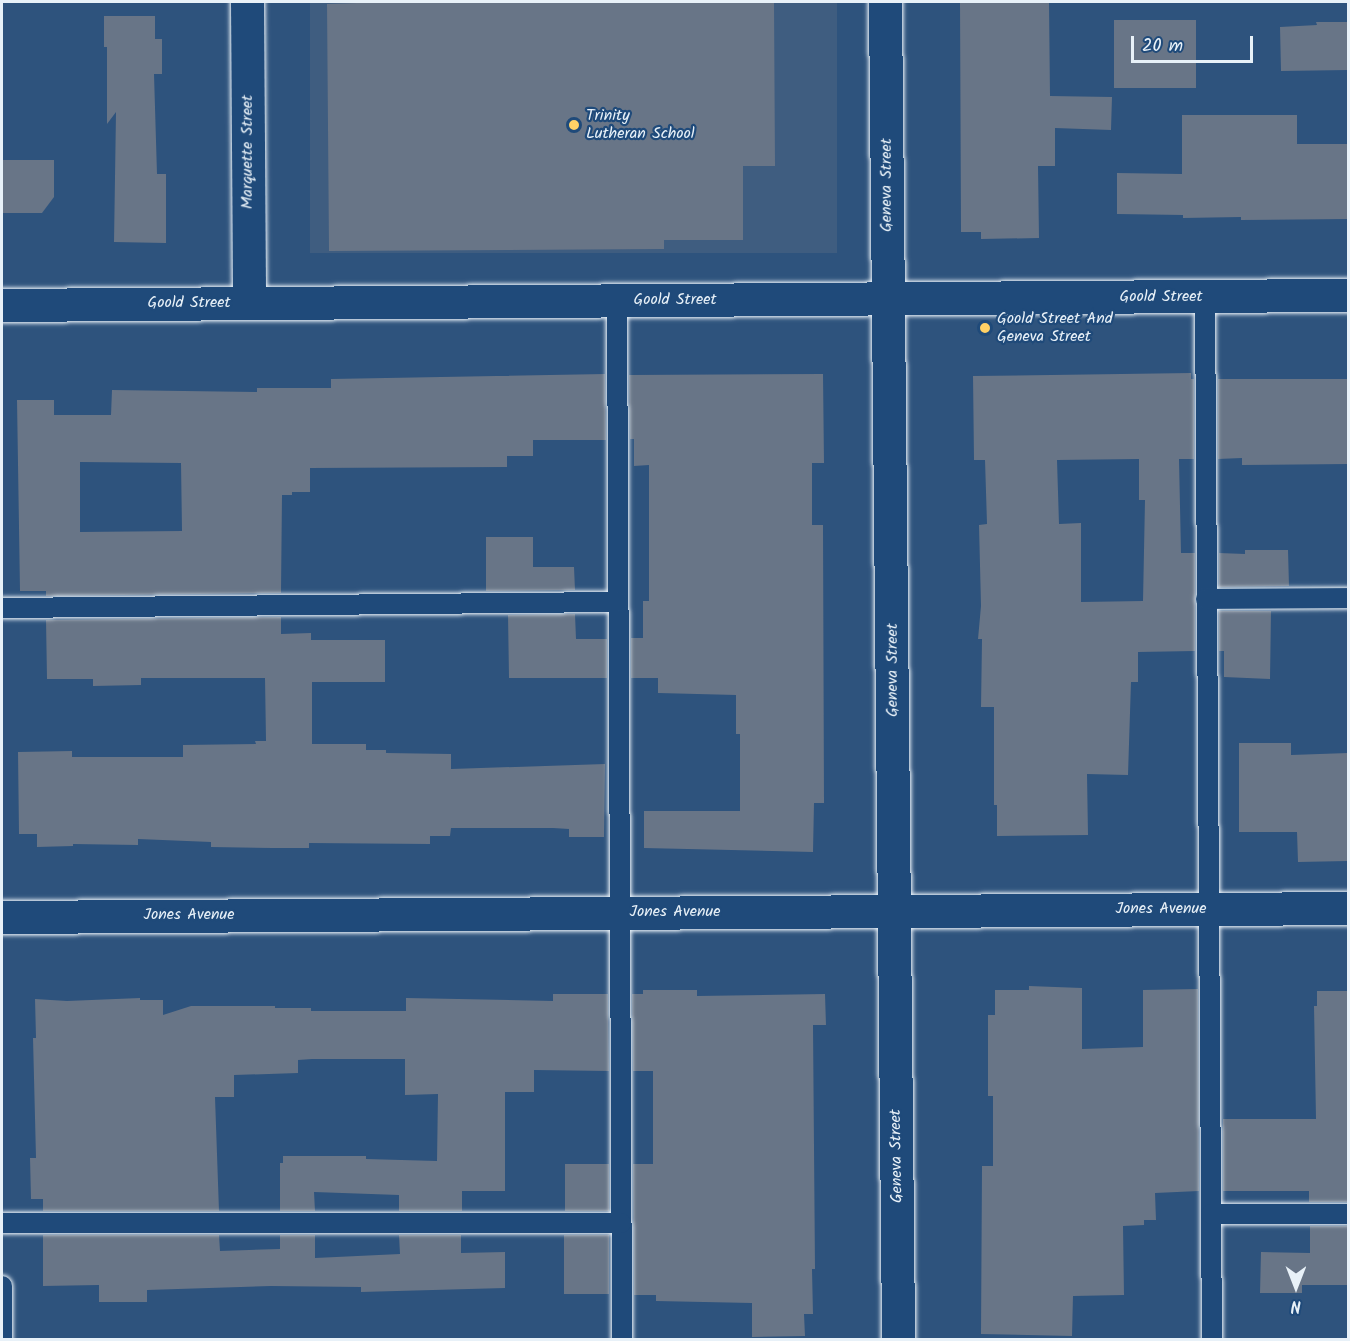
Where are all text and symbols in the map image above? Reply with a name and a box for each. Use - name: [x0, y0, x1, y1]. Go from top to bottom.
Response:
- scale bar: [1134, 24, 1256, 62]
- text: 20 m: [1142, 32, 1183, 61]
- street label: Marquette Street: [238, 95, 258, 209]
- place label: Trinity Lutheran School: [586, 106, 695, 144]
- marker: Trinity Lutheran School: [567, 118, 581, 132]
- street label: Geneva Street: [877, 138, 897, 232]
- street label: Goold Street: [1119, 287, 1203, 307]
- street label: Goold Street: [633, 290, 717, 310]
- street label: Goold Street: [147, 293, 231, 313]
- place label: Goold Street And Geneva Street: [997, 309, 1113, 347]
- marker: Goold Street And Geneva Street: [978, 321, 992, 335]
- street label: Geneva Street: [883, 623, 903, 717]
- street label: Jones Avenue: [1116, 899, 1206, 919]
- street label: Jones Avenue: [630, 902, 720, 922]
- street label: Jones Avenue: [144, 905, 234, 925]
- street label: Geneva Street: [887, 1109, 907, 1203]
- north arrow: [1266, 1257, 1326, 1317]
- text: N: [1291, 1293, 1301, 1318]

